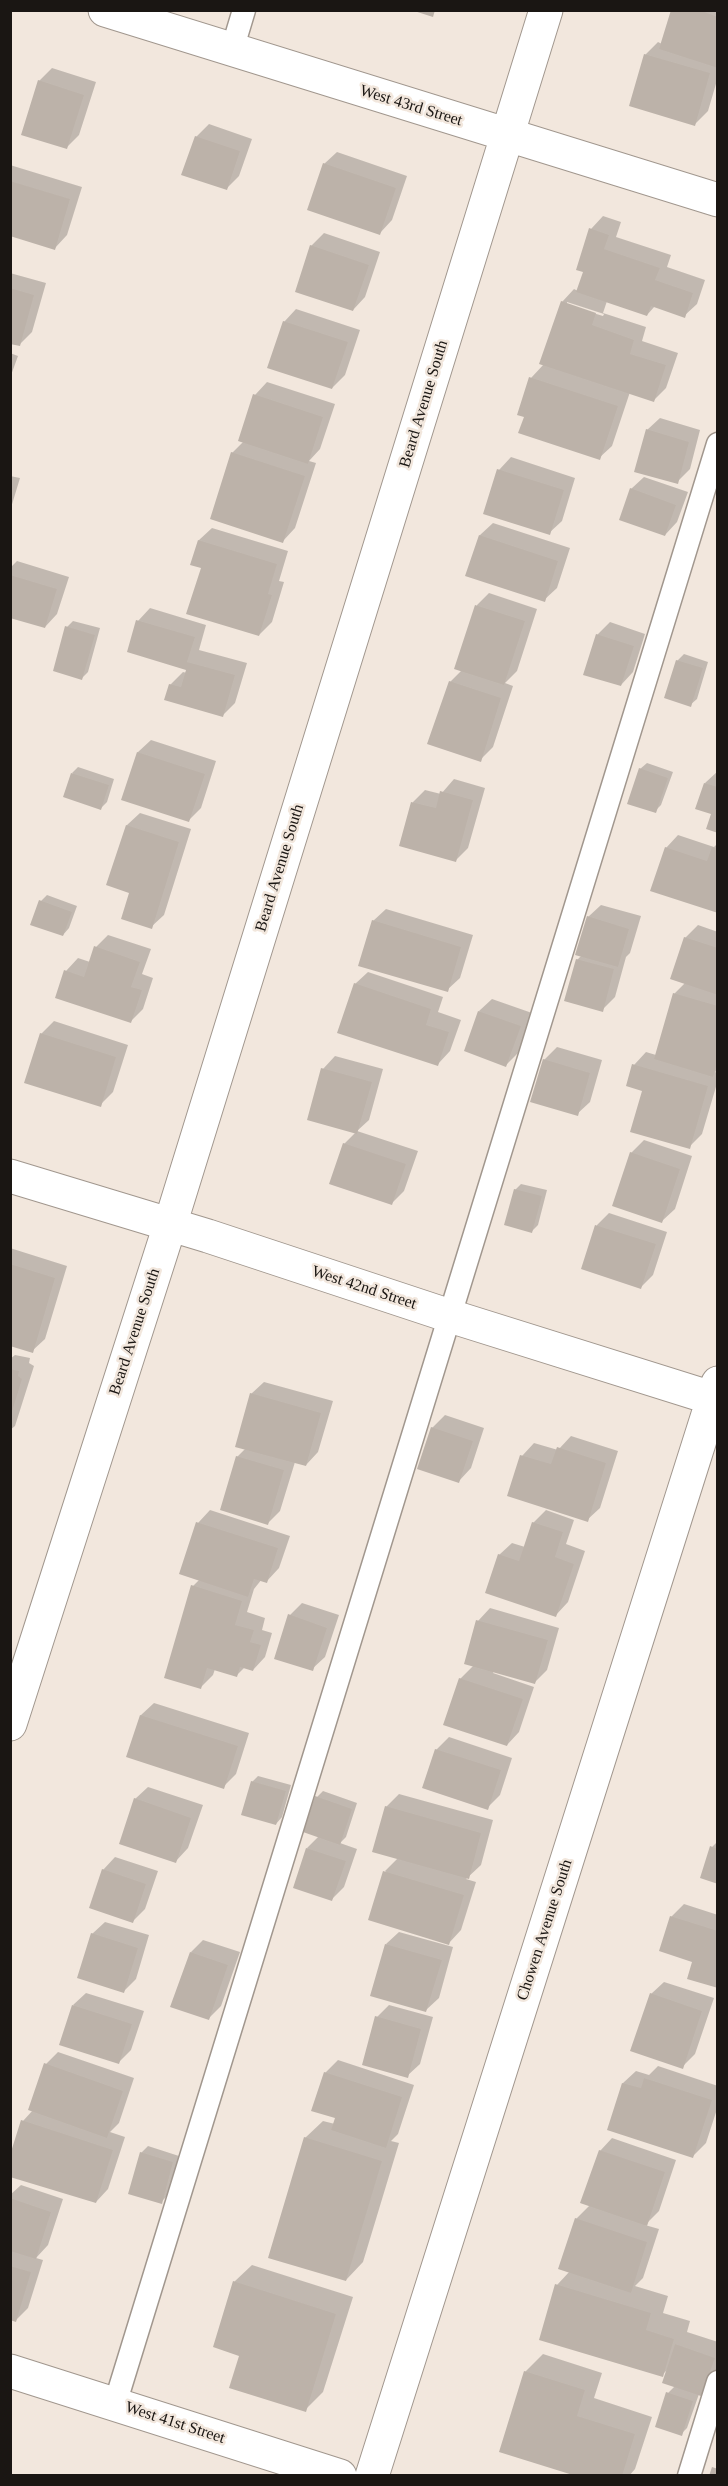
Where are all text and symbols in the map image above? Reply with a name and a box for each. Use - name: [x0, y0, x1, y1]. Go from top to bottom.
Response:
- street label: West 43rd Street: [357, 81, 465, 131]
- street label: Beard Avenue South: [396, 338, 452, 470]
- street label: Beard Avenue South: [252, 802, 308, 934]
- street label: West 42nd Street: [309, 1262, 419, 1314]
- street label: Beard Avenue South: [105, 1266, 165, 1398]
- street label: Chowen Avenue South: [513, 1857, 577, 2003]
- street label: West 41st Street: [123, 2398, 227, 2448]

